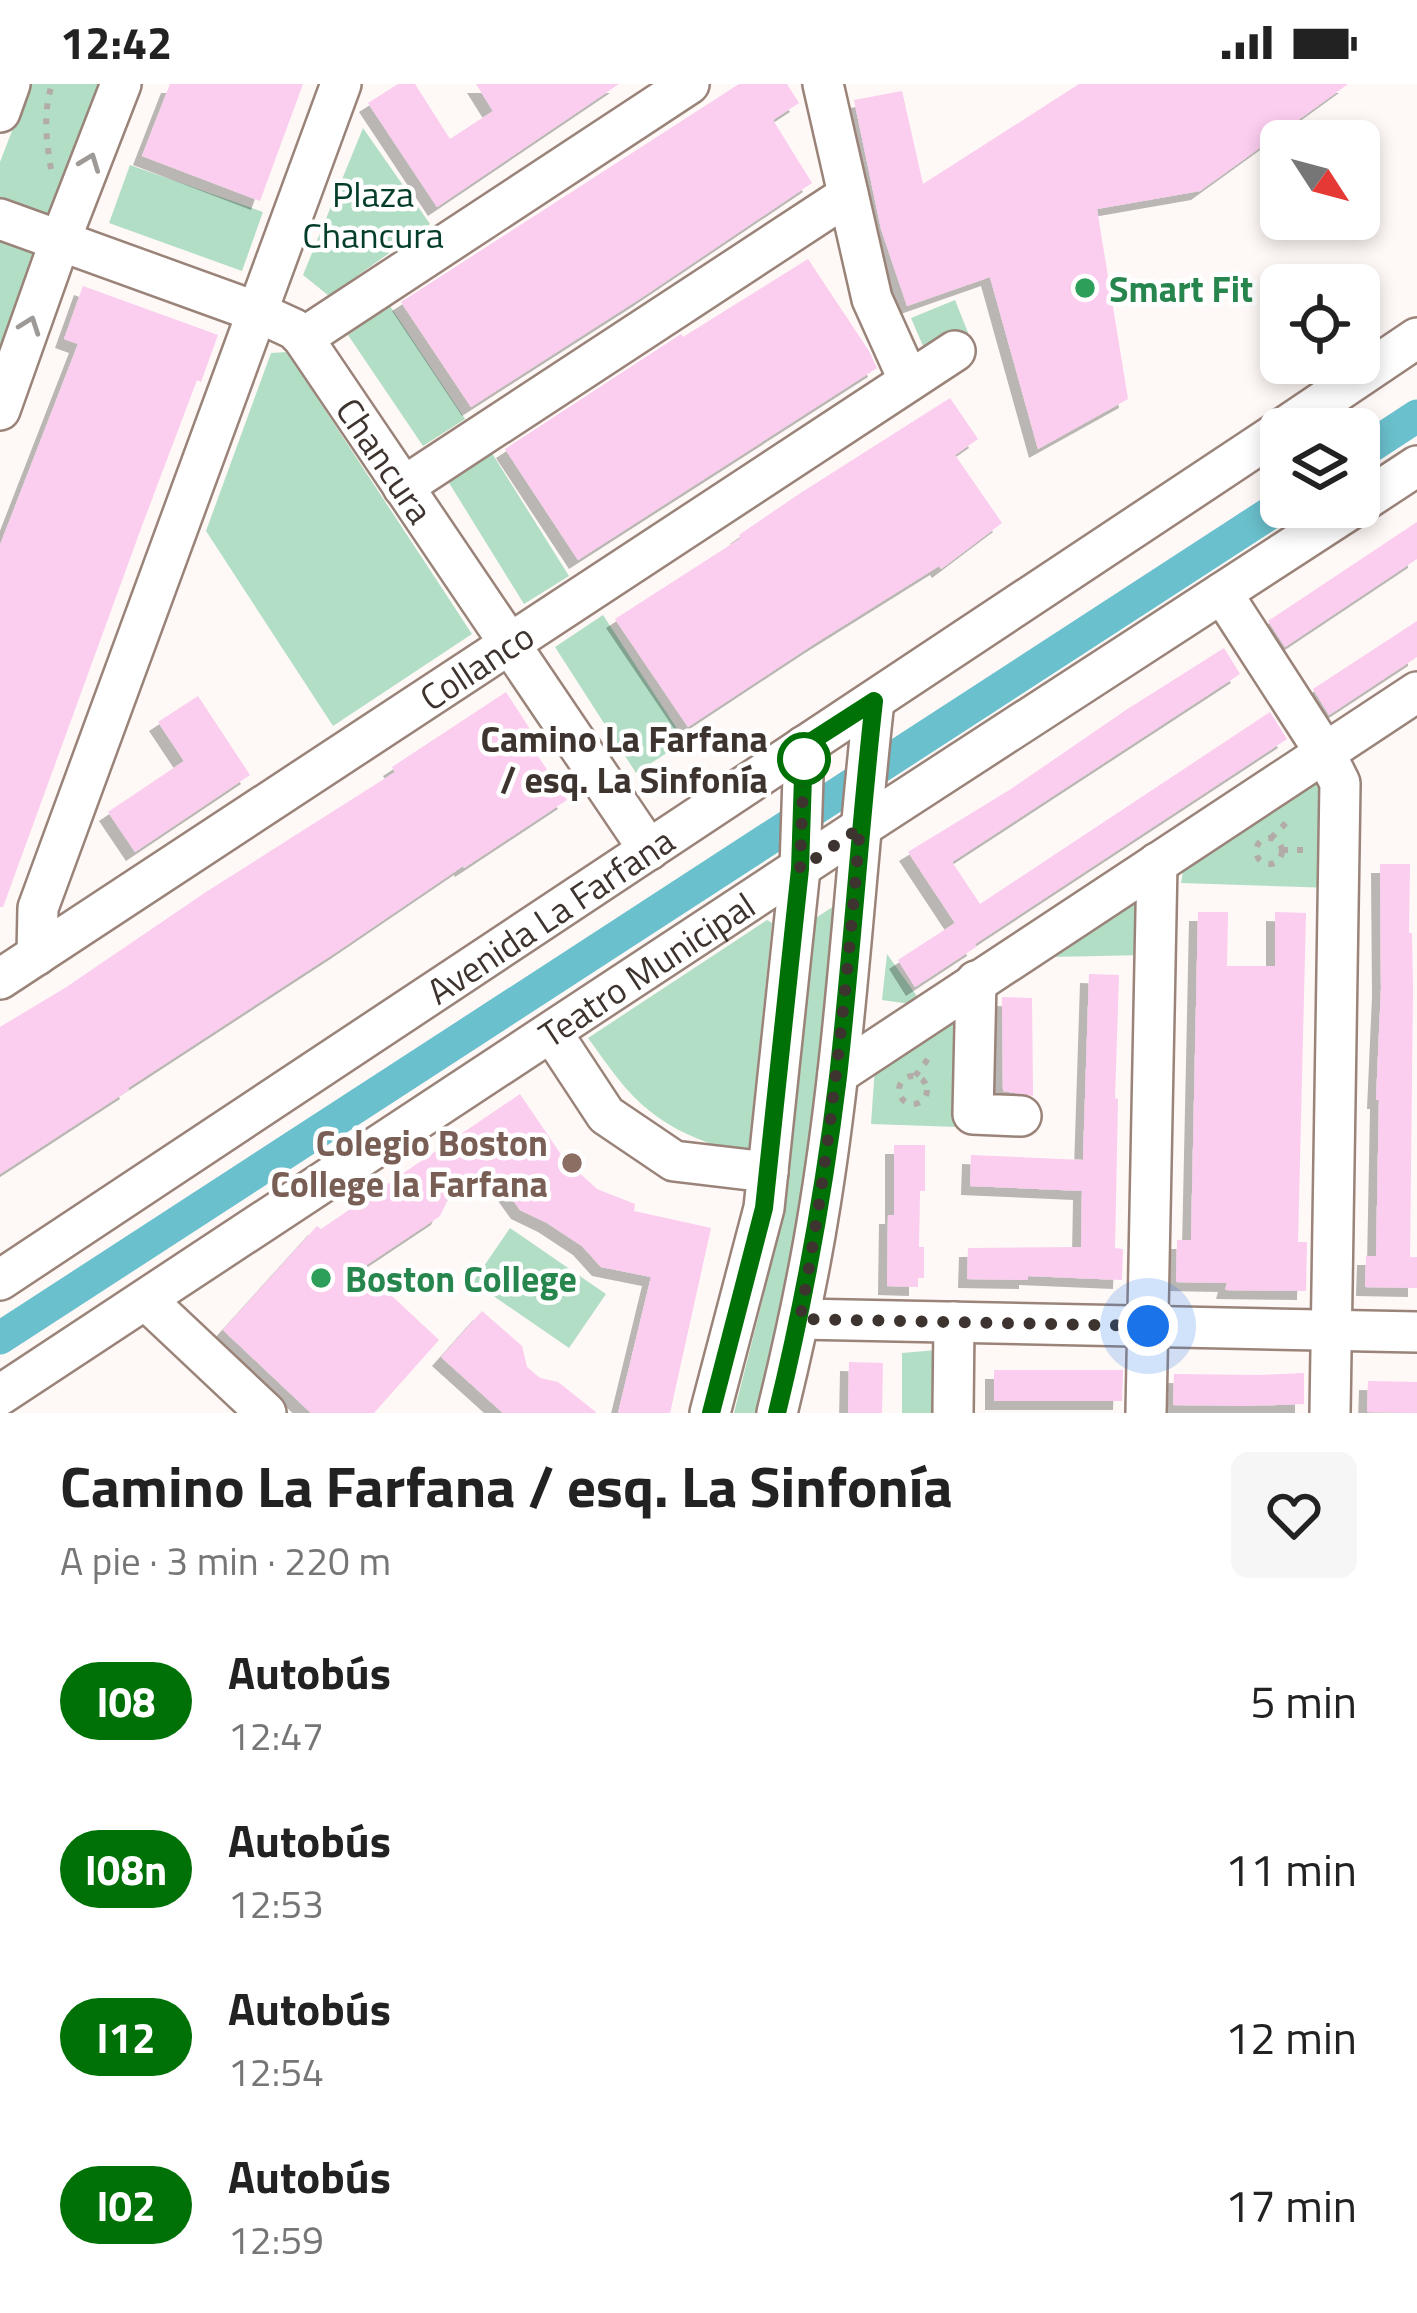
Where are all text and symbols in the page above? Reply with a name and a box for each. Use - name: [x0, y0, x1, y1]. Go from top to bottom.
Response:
- text: 12:42: [60, 8, 172, 76]
- north arrow: [1260, 120, 1380, 240]
- map controls: [1260, 120, 1380, 528]
- one-way arrow: [76, 153, 101, 174]
- park label: Plaza Chancura: [302, 166, 444, 262]
- place label: Smart Fit: [1109, 261, 1253, 316]
- button: locate: [1260, 264, 1380, 384]
- marker: Smart Fit: [1072, 275, 1098, 301]
- one-way arrow: [16, 316, 40, 337]
- street label: Chancura: [323, 386, 448, 534]
- button: layers: [1260, 408, 1380, 528]
- street label: Collanco: [408, 608, 544, 724]
- place label: Camino La Farfana / esq. La Sinfonía: [480, 711, 768, 807]
- marker: Camino La Farfana / esq. La Sinfonía: [779, 734, 829, 784]
- street label: Avenida La Farfana: [415, 813, 685, 1017]
- street label: Teatro Municipal: [527, 877, 765, 1060]
- place label: Colegio Boston College la Farfana: [270, 1115, 548, 1211]
- marker: Colegio Boston College la Farfana: [559, 1150, 585, 1176]
- place label: Boston College: [345, 1251, 577, 1306]
- marker: Boston College: [308, 1265, 334, 1291]
- your location: [1118, 1296, 1178, 1356]
- text: Camino La Farfana / esq. La Sinfonía: [60, 1442, 953, 1529]
- button: heart: [1231, 1452, 1357, 1578]
- text: A pie · 3 min · 220 m: [60, 1531, 391, 1590]
- text: Autobús: [228, 1638, 391, 1706]
- text: 5 min: [1250, 1667, 1357, 1735]
- text: I08: [96, 1669, 156, 1733]
- text: 12:47: [228, 1706, 324, 1765]
- text: Autobús: [228, 1806, 391, 1874]
- text: 11 min: [1225, 1835, 1357, 1903]
- text: I08n: [85, 1837, 167, 1901]
- text: 12:53: [228, 1874, 324, 1933]
- text: Autobús: [228, 1974, 391, 2042]
- text: 12 min: [1225, 2003, 1357, 2071]
- text: I12: [96, 2005, 156, 2069]
- text: 12:54: [228, 2042, 324, 2101]
- text: Autobús: [228, 2142, 391, 2210]
- text: 17 min: [1225, 2171, 1357, 2239]
- text: I02: [96, 2173, 156, 2237]
- text: 12:59: [228, 2210, 324, 2269]

